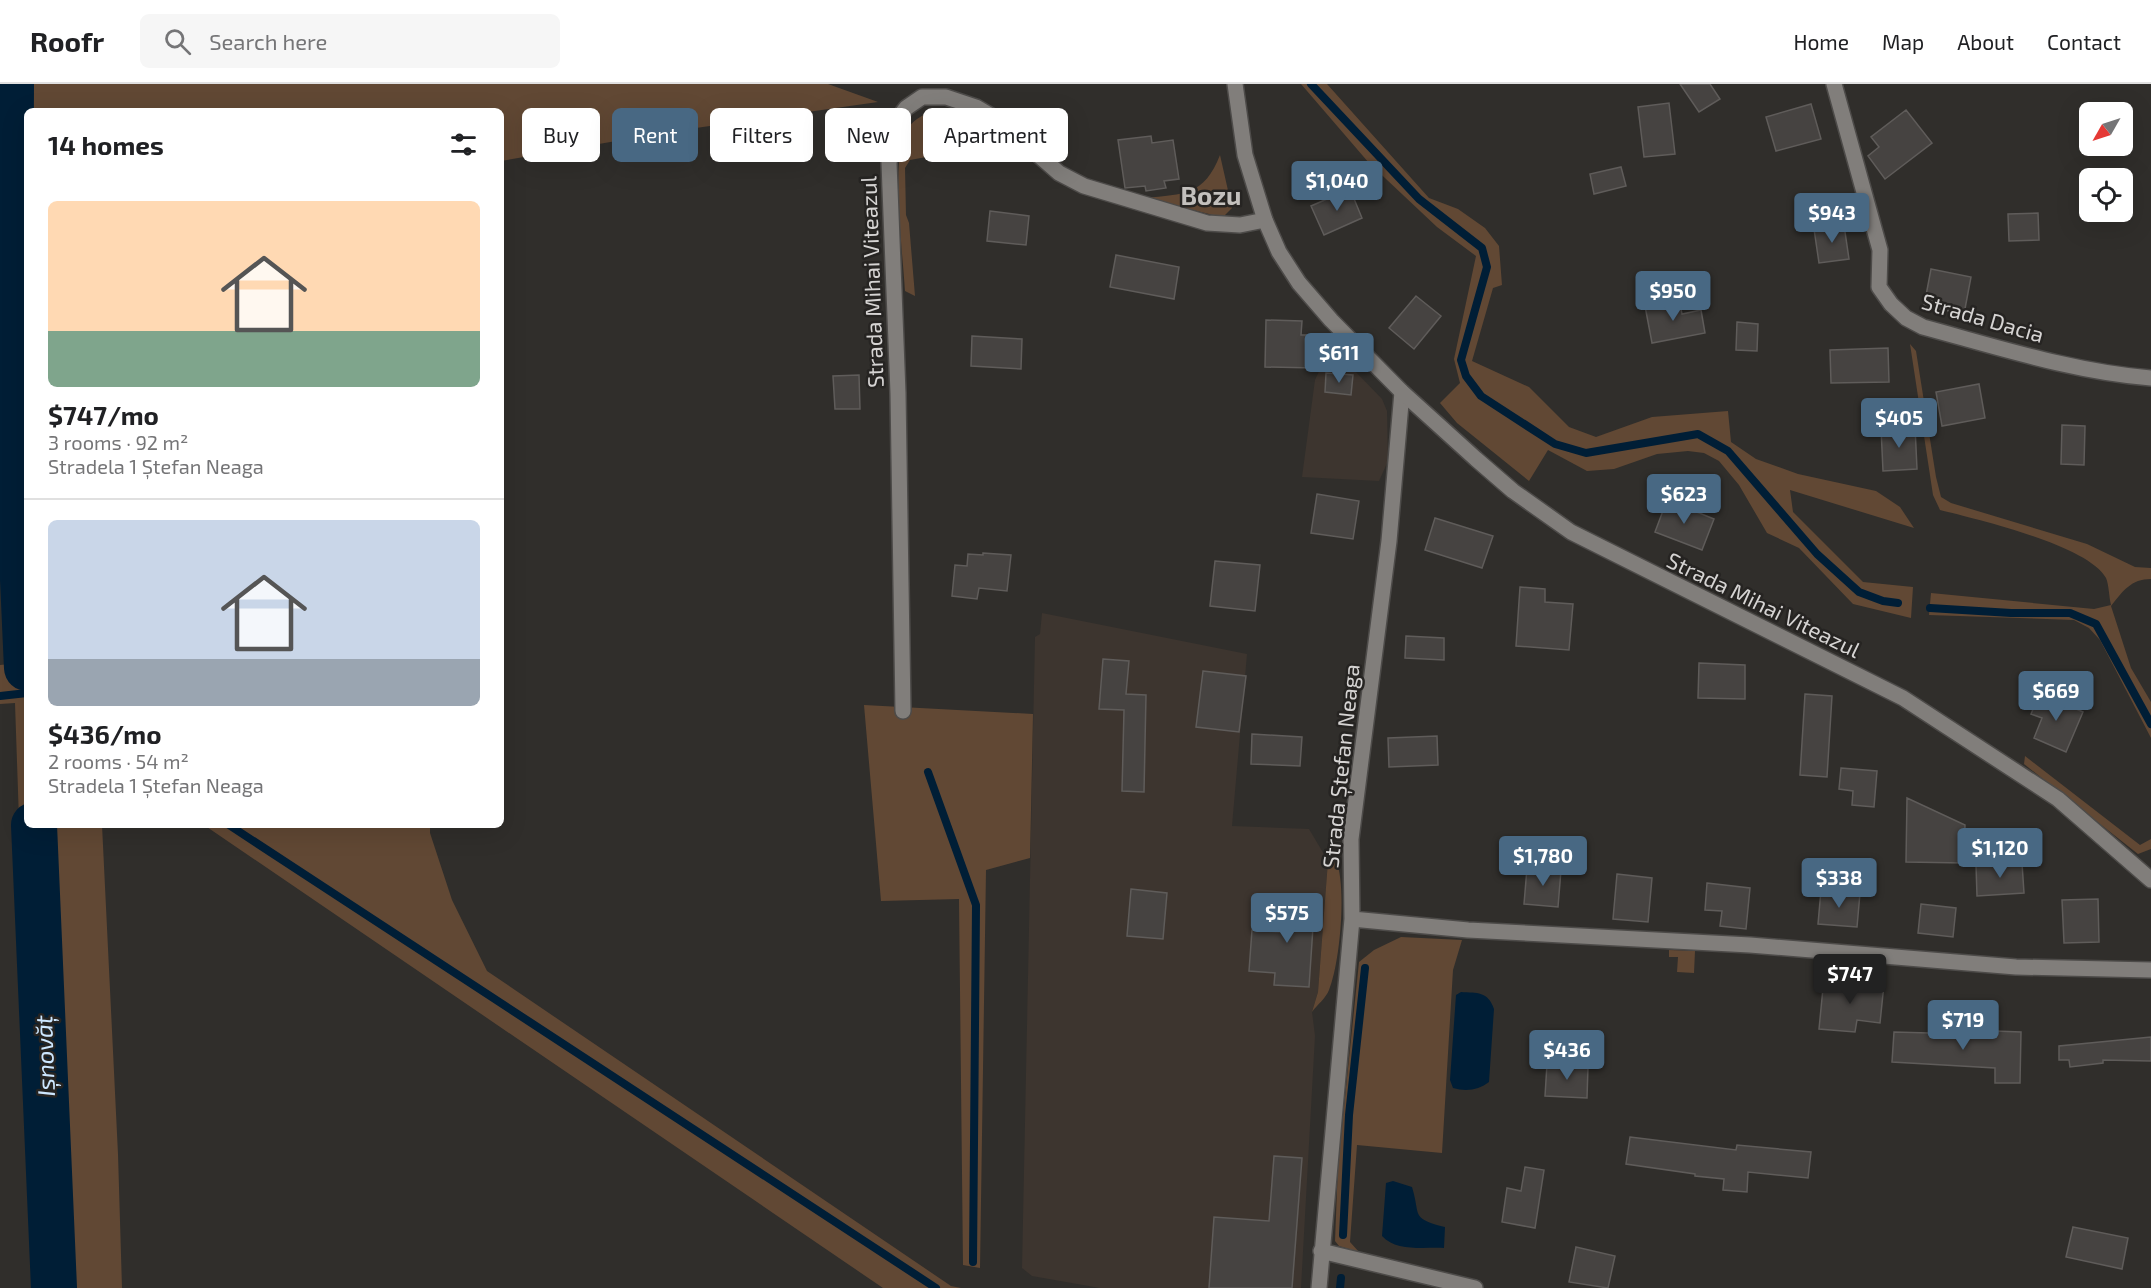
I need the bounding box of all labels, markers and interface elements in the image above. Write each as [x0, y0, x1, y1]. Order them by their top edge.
search box [140, 14, 560, 68]
text: Roofr [30, 24, 104, 58]
icon: search [161, 25, 194, 58]
text: Search here [209, 28, 327, 54]
text: Home [1793, 29, 1849, 54]
text: Map [1882, 29, 1924, 54]
text: About [1957, 29, 2014, 54]
text: Contact [2047, 29, 2121, 54]
north arrow [2079, 102, 2133, 156]
map controls [2079, 102, 2133, 222]
chip: Buy [522, 108, 600, 162]
chip: Rent [612, 108, 698, 162]
chip: Filters [710, 108, 813, 162]
chip: New [825, 108, 911, 162]
chip: Apartment [923, 108, 1068, 162]
icon: filters [447, 128, 480, 161]
text: 14 homes [48, 129, 164, 160]
pin: $1,040 [1288, 161, 1386, 212]
text: $1,040 [1305, 168, 1369, 192]
button: locate [2079, 168, 2133, 222]
street label: Strada Mihai Viteazul [854, 175, 888, 388]
district label: Bozu [1180, 179, 1242, 210]
pin: $943 [1796, 193, 1868, 244]
text: $943 [1808, 200, 1856, 224]
icon: home [210, 240, 318, 348]
pin: $950 [1637, 271, 1709, 322]
text: $950 [1649, 278, 1697, 302]
street label: Strada Dacia [1919, 287, 2047, 347]
pin: $611 [1303, 333, 1375, 384]
text: $611 [1319, 340, 1359, 364]
pin: $405 [1863, 398, 1935, 449]
text: $747/mo [48, 399, 159, 430]
text: $405 [1875, 405, 1923, 429]
text: 3 rooms · 92 m² [48, 430, 188, 454]
text: Stradela 1 Ștefan Neaga [48, 454, 264, 478]
pin: $623 [1648, 474, 1720, 525]
text: $623 [1661, 481, 1707, 505]
street label: Strada Mihai Viteazul [1663, 546, 1865, 662]
icon: home [210, 559, 318, 667]
street label: Strada Ștefan Neaga [1316, 663, 1366, 870]
pin: $669 [2020, 671, 2092, 722]
text: $669 [2033, 678, 2080, 702]
text: $436/mo [48, 718, 162, 749]
text: 2 rooms · 54 m² [48, 749, 189, 773]
text: Stradela 1 Ștefan Neaga [48, 773, 264, 797]
pin: $1,120 [1951, 828, 2049, 879]
text: $1,120 [1971, 835, 2029, 859]
pin: $1,780 [1494, 836, 1592, 887]
text: $1,780 [1513, 843, 1573, 867]
pin: $338 [1803, 858, 1875, 909]
text: $338 [1816, 865, 1862, 889]
pin: $575 [1251, 893, 1323, 944]
text: $575 [1265, 900, 1309, 924]
pin: $747 [1814, 954, 1886, 1005]
text: $747 [1827, 961, 1873, 985]
pin: $719 [1927, 1000, 1999, 1051]
text: $719 [1942, 1007, 1984, 1031]
water label: Ișnovăț [28, 1014, 62, 1097]
pin: $436 [1531, 1030, 1603, 1081]
text: $436 [1543, 1037, 1591, 1061]

